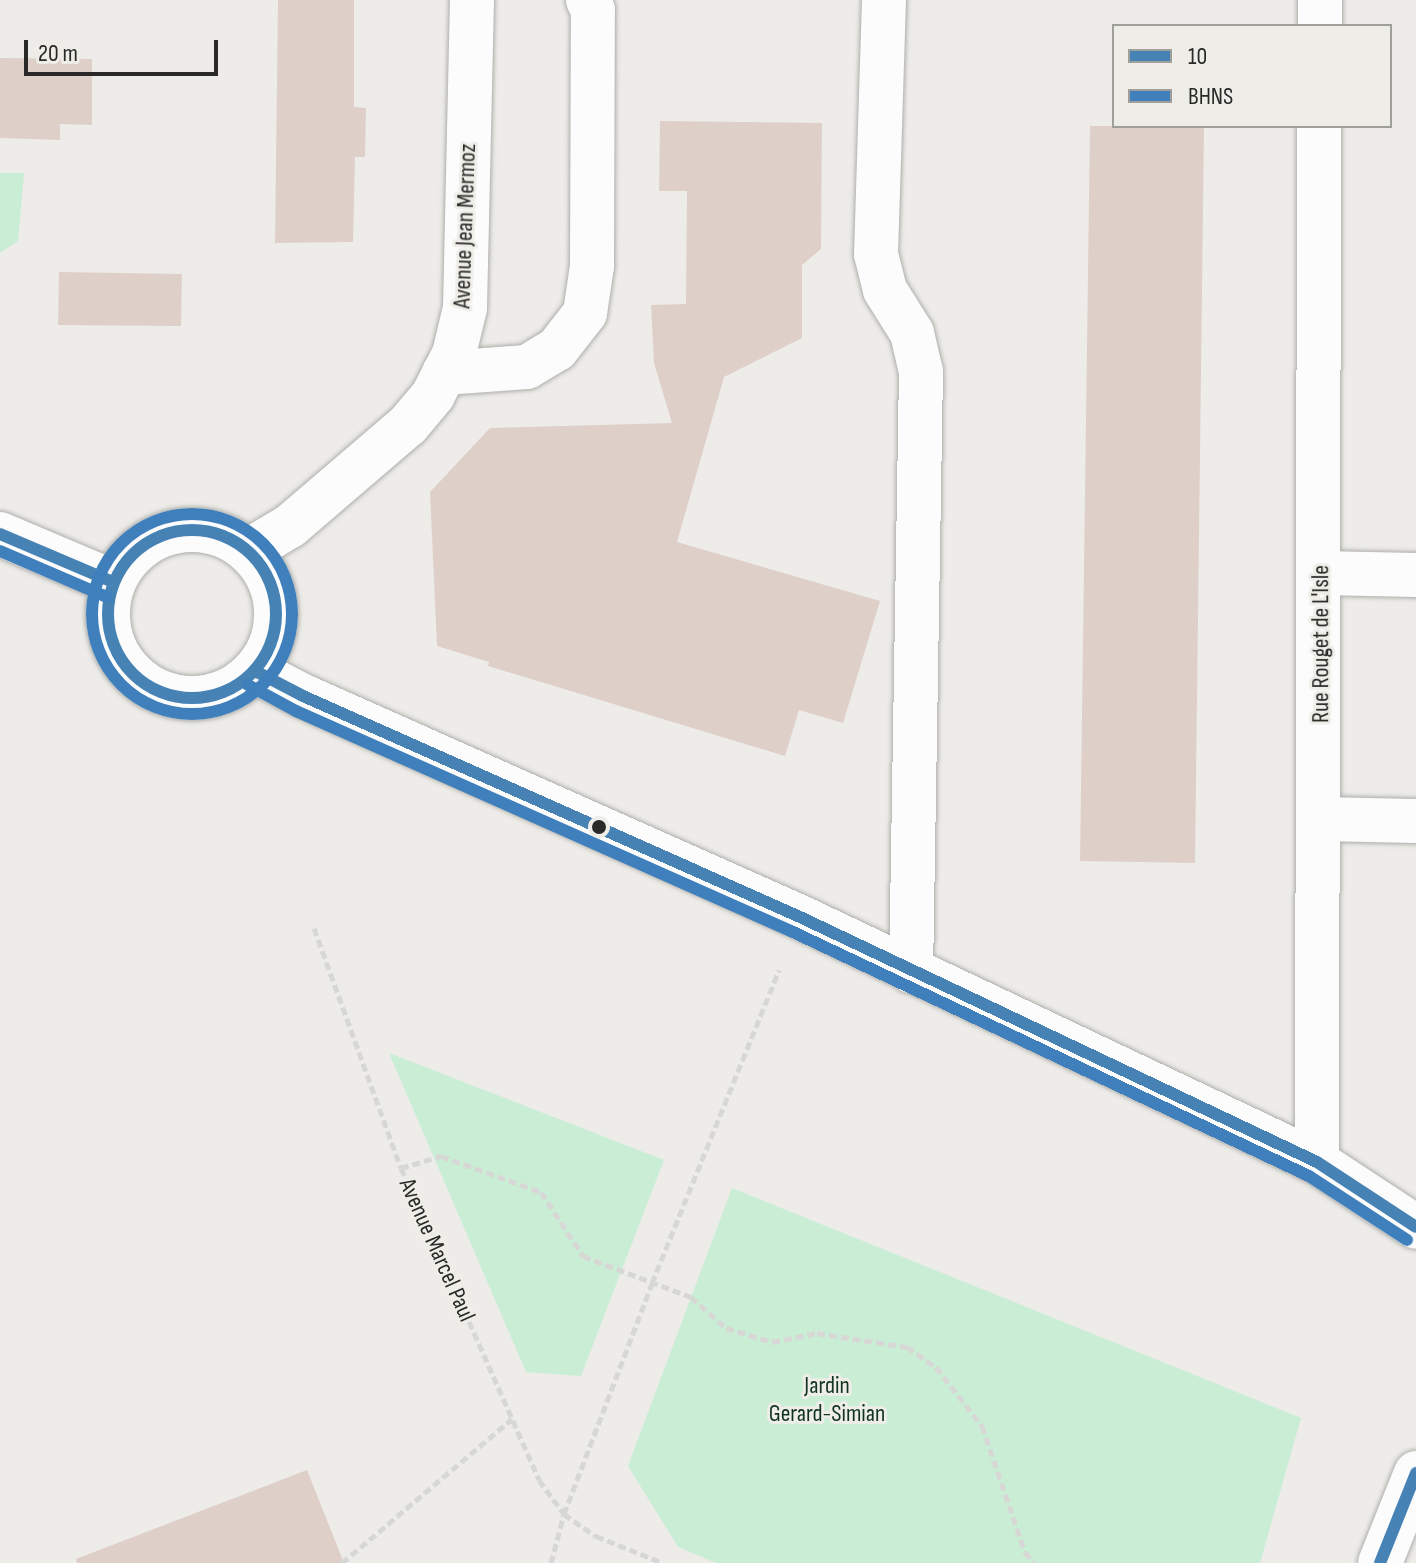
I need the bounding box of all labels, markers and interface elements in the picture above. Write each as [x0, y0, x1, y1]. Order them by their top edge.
scale bar [28, 24, 222, 74]
legend [1112, 24, 1392, 128]
text: 20 m [38, 39, 78, 68]
text: 10 [1188, 42, 1207, 71]
text: BHNS [1188, 82, 1233, 111]
street label: Avenue Jean Mermoz [448, 143, 482, 309]
street label: Rue Rouget de L'Isle [1307, 565, 1335, 723]
unlabelled marker [591, 819, 607, 835]
street label: Avenue Marcel Paul [393, 1174, 481, 1326]
park label: Jardin Gerard-Simian [769, 1372, 885, 1428]

